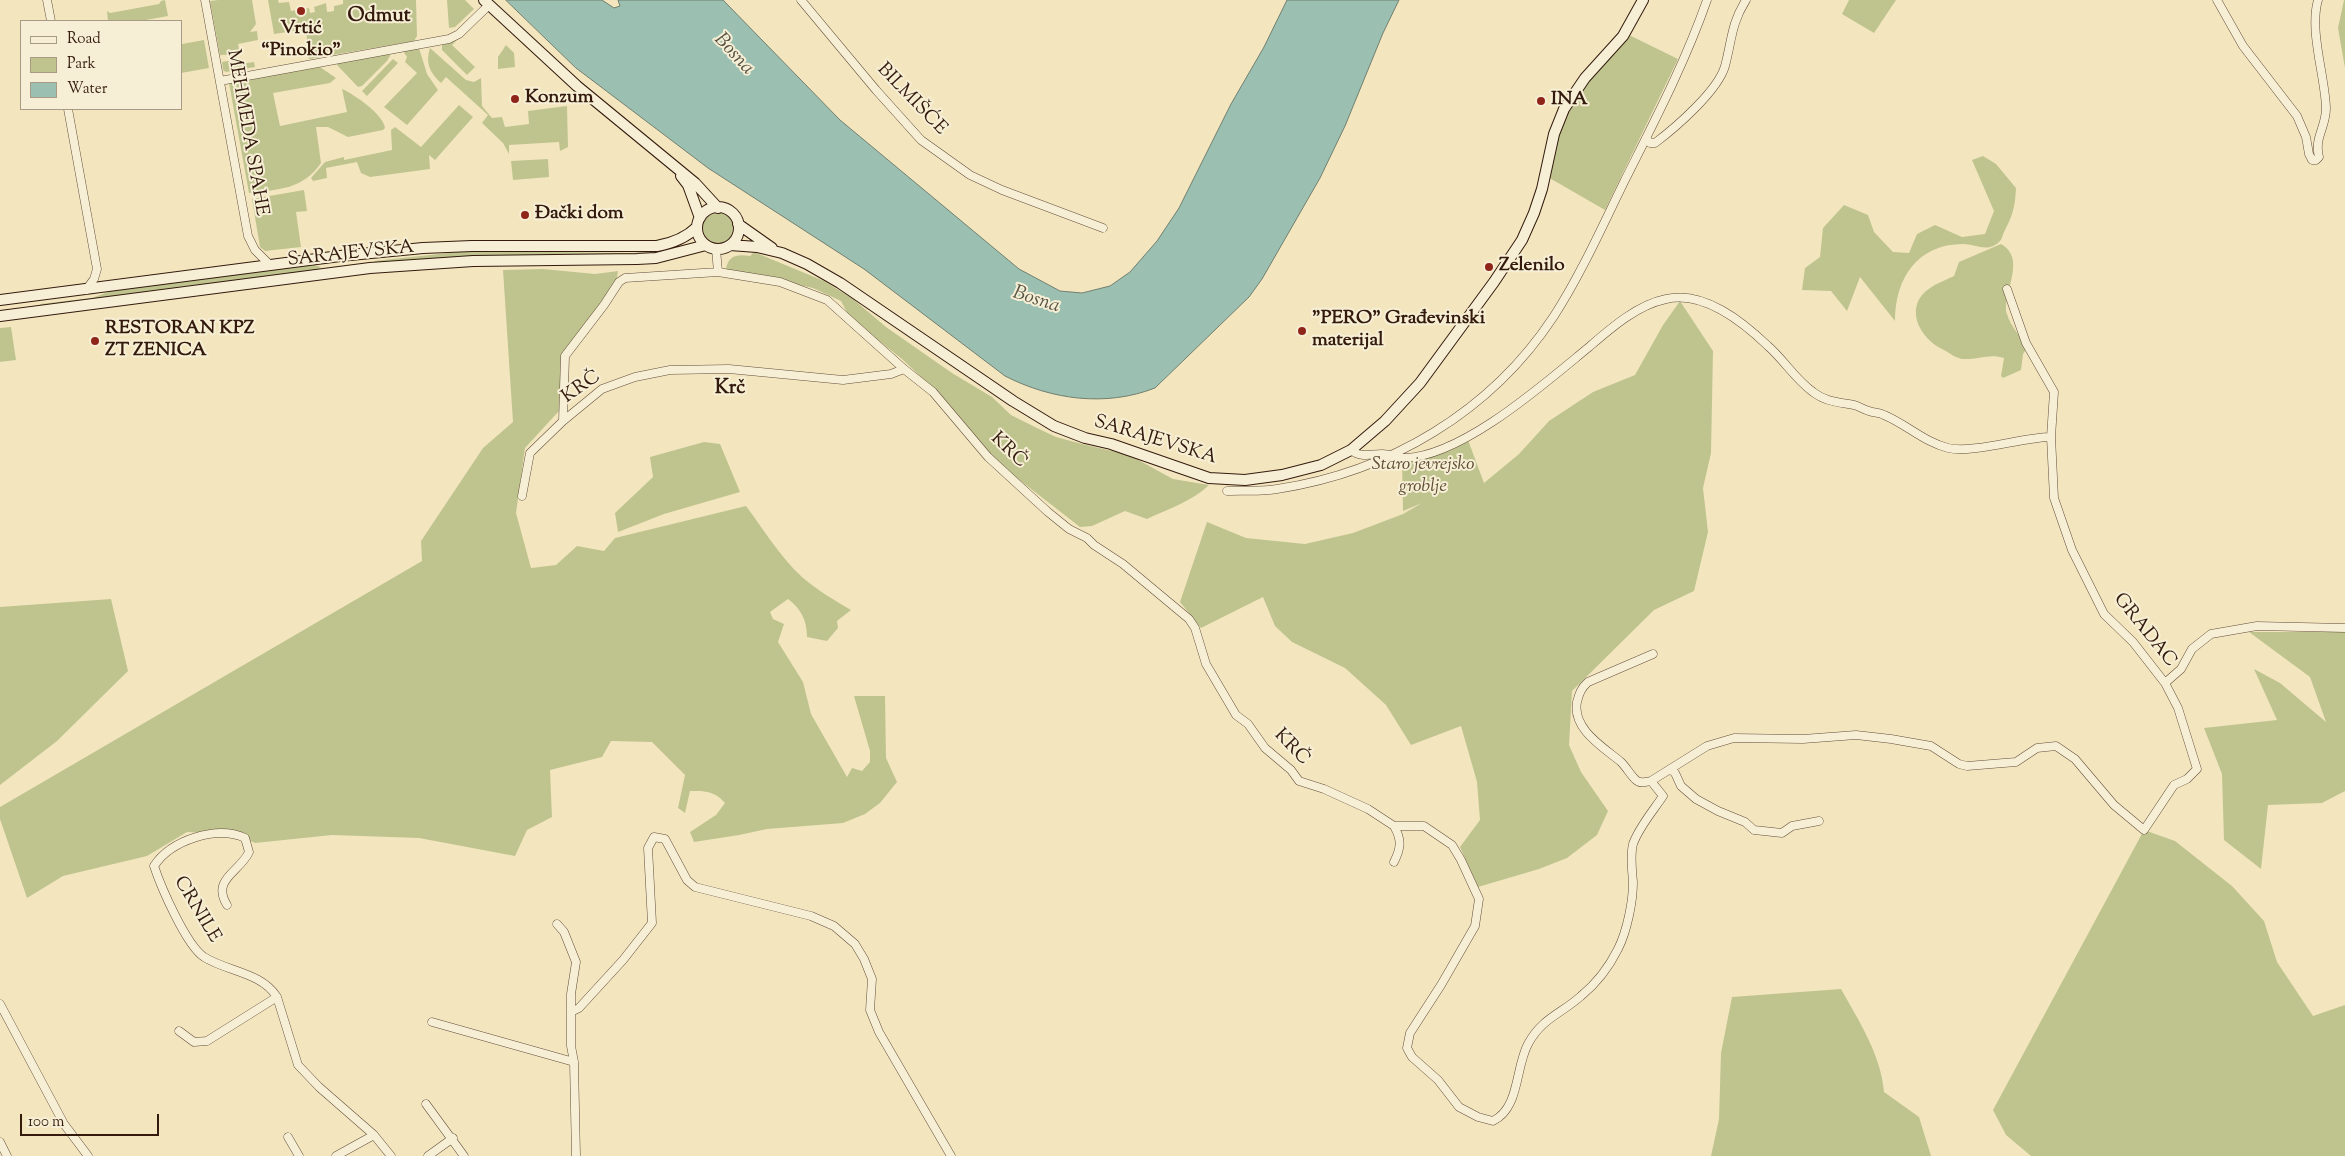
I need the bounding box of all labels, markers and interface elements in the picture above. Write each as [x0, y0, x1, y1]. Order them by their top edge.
marker: Vrtić “Pinokio” [295, 5, 307, 17]
district label: Odmut [347, 6, 411, 30]
place label: Vrtić “Pinokio” [261, 19, 341, 63]
legend [20, 20, 182, 110]
text: Road [67, 29, 101, 50]
water label: Bosna [708, 29, 758, 81]
street label: MEHMEDA SPAHE [220, 48, 272, 218]
text: Park [67, 54, 96, 75]
street label: BILMIŠĆE [871, 59, 951, 141]
text: Water [67, 79, 107, 100]
place label: Konzum [525, 88, 593, 110]
place label: INA [1551, 90, 1588, 112]
marker: Konzum [509, 93, 521, 105]
marker: INA [1535, 95, 1547, 107]
place label: Đački dom [535, 204, 623, 226]
marker: Đački dom [519, 209, 531, 221]
street label: SARAJEVSKA [286, 237, 416, 273]
place label: Zelenilo [1499, 256, 1565, 278]
marker: Zelenilo [1483, 261, 1495, 273]
water label: Bosna [1009, 282, 1063, 320]
place label: "PERO" Građevinski materijal [1312, 309, 1485, 353]
place label: RESTORAN KPZ ZT ZENICA [105, 319, 254, 363]
marker: "PERO" Građevinski materijal [1296, 325, 1308, 337]
marker: RESTORAN KPZ ZT ZENICA [89, 335, 101, 347]
street label: KRČ [558, 367, 606, 409]
district label: Krč [715, 378, 745, 402]
street label: SARAJEVSKA [1091, 411, 1219, 471]
street label: KRČ [985, 428, 1031, 474]
park label: Staro jevrejsko groblje [1372, 455, 1474, 499]
street label: GRADAC [2107, 589, 2181, 673]
street label: KRČ [1268, 725, 1314, 771]
street label: CRNILE [167, 873, 225, 947]
scale bar [22, 1104, 161, 1136]
text: 100 m [28, 1112, 64, 1133]

